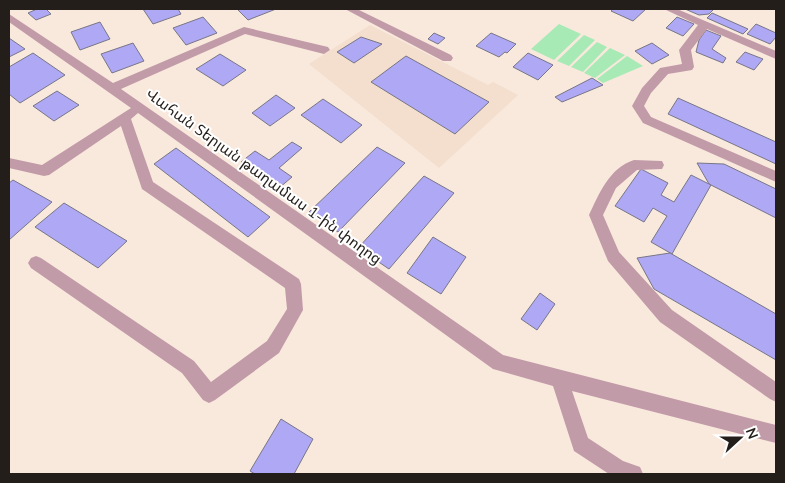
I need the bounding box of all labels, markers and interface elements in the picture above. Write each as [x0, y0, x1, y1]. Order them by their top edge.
street label: Վահան Տերյան թաղամաս 1-ին փողոց [142, 84, 386, 268]
north arrow [715, 413, 765, 463]
text: N [742, 425, 762, 442]

